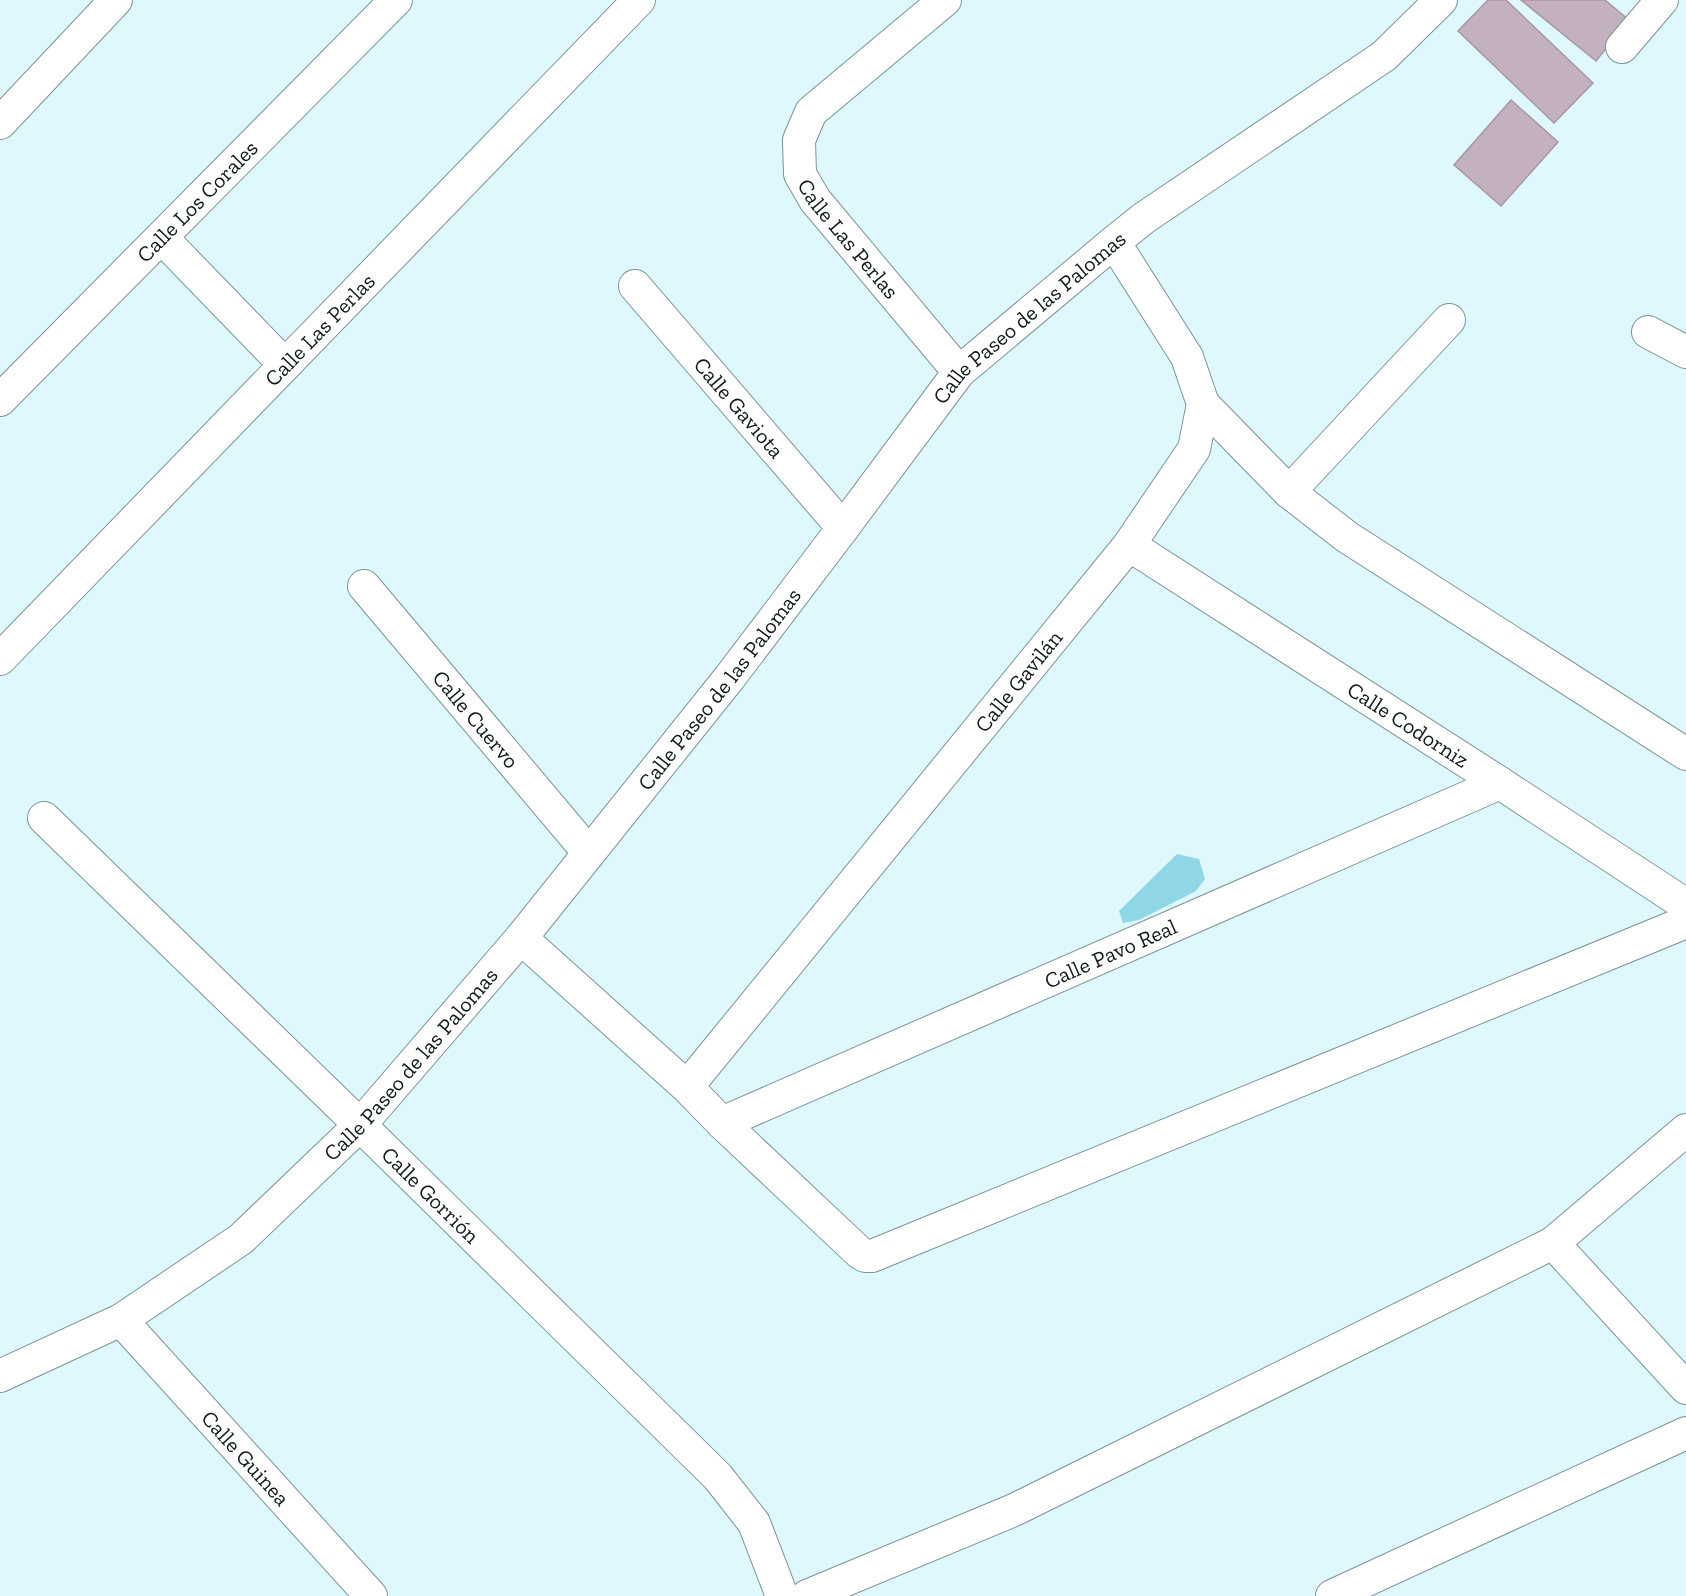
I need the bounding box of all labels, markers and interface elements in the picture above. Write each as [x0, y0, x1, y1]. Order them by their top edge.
street label: Calle Los Corales [131, 134, 263, 268]
street label: Calle Las Perlas [792, 174, 905, 304]
street label: Calle Paseo de las Palomas [927, 225, 1131, 409]
street label: Calle Las Perlas [259, 267, 380, 392]
street label: Calle Gaviota [688, 351, 790, 464]
street label: Calle Paseo de las Palomas [631, 582, 806, 795]
street label: Calle Gavilán [969, 624, 1068, 737]
street label: Calle Cuervo [427, 664, 525, 774]
street label: Calle Codorniz [1343, 675, 1474, 773]
street label: Calle Pavo Real [1040, 912, 1181, 994]
street label: Calle Paseo de las Palomas [318, 962, 503, 1166]
street label: Calle Gorrión [376, 1141, 486, 1249]
street label: Calle Guinea [196, 1405, 296, 1511]

